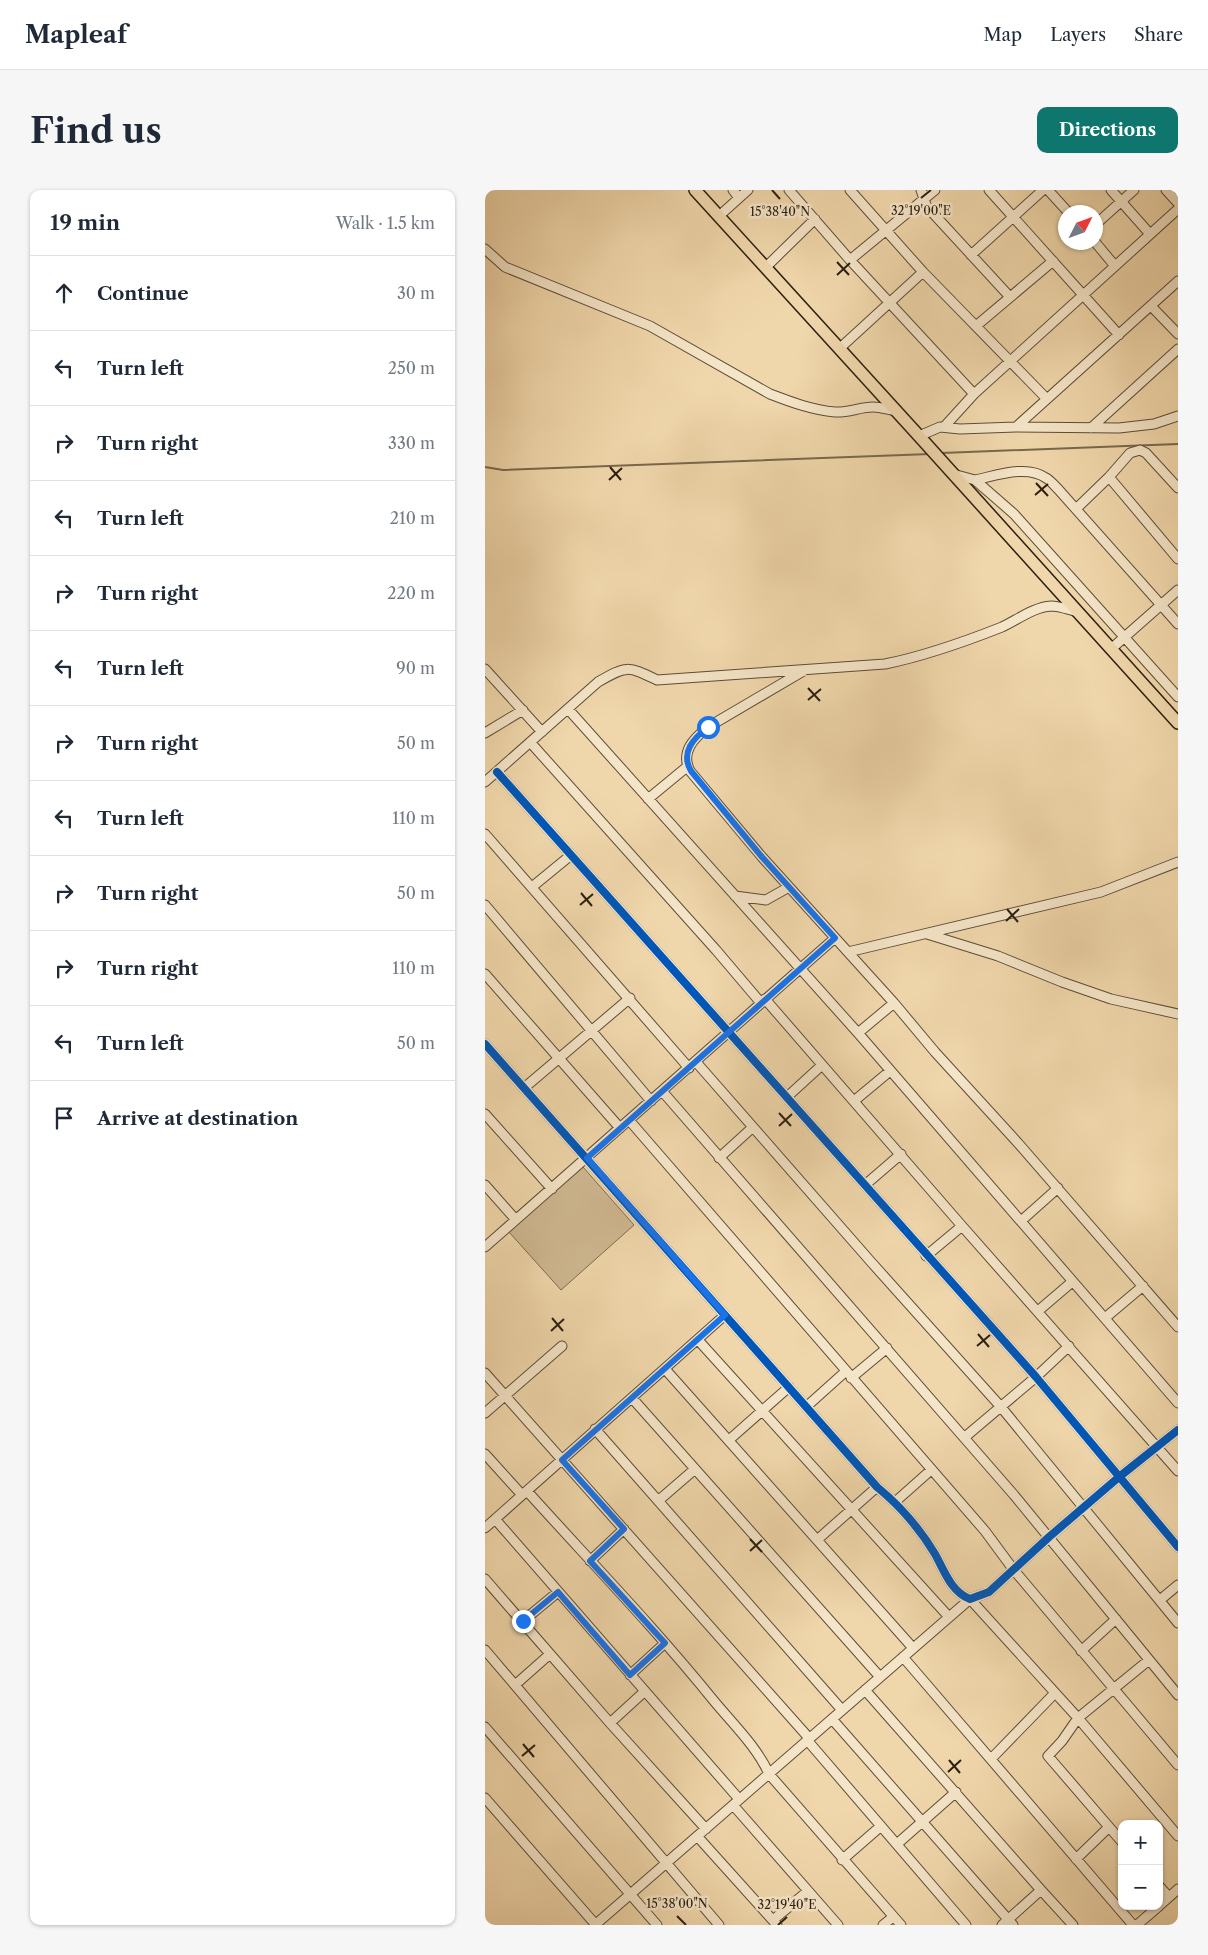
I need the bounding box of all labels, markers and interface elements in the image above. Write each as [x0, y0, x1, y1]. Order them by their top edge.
text: Mapleaf [25, 20, 127, 49]
text: Map [984, 24, 1022, 46]
text: Layers [1050, 24, 1106, 46]
text: Share [1134, 24, 1183, 46]
button: Directions [1037, 107, 1178, 153]
text: Find us [30, 109, 162, 152]
text: 32°19'00"E [891, 203, 951, 218]
text: 15°38'40"N [750, 204, 810, 219]
north arrow [1058, 205, 1103, 250]
text: 19 min [50, 210, 120, 235]
text: Walk · 1.5 km [336, 213, 435, 233]
icon: ahead [50, 279, 78, 307]
text: Continue [97, 282, 189, 305]
text: 30 m [397, 283, 435, 303]
icon: left [50, 354, 78, 382]
text: Turn left [97, 357, 184, 380]
text: 250 m [388, 358, 435, 378]
icon: right [50, 429, 78, 457]
text: Turn right [97, 432, 198, 455]
text: 330 m [388, 433, 435, 453]
icon: left [50, 504, 78, 532]
text: Turn left [97, 507, 184, 530]
text: 210 m [390, 508, 435, 528]
icon: right [50, 579, 78, 607]
text: Turn right [97, 582, 198, 605]
text: 220 m [387, 583, 435, 603]
icon: left [50, 654, 78, 682]
text: Turn left [97, 657, 184, 680]
text: 90 m [396, 658, 435, 678]
route start [697, 716, 720, 739]
icon: right [50, 729, 78, 757]
text: Turn right [97, 732, 198, 755]
text: 50 m [397, 733, 435, 753]
icon: left [50, 804, 78, 832]
text: Turn left [97, 807, 184, 830]
text: 110 m [392, 808, 435, 828]
icon: right [50, 879, 78, 907]
text: Turn right [97, 882, 198, 905]
text: 50 m [397, 883, 435, 903]
icon: right [50, 954, 78, 982]
text: Turn right [97, 957, 198, 980]
text: 110 m [392, 958, 435, 978]
icon: left [50, 1029, 78, 1057]
text: Turn left [97, 1032, 184, 1055]
text: 50 m [397, 1033, 435, 1053]
icon: arrive [50, 1104, 78, 1132]
text: Arrive at destination [97, 1107, 298, 1130]
route end [512, 1610, 535, 1633]
map controls [1118, 1820, 1163, 1910]
button: + [1118, 1820, 1163, 1865]
button: − [1118, 1865, 1163, 1910]
text: 15°38'00"N [646, 1896, 708, 1911]
text: 32°19'40"E [758, 1897, 816, 1912]

